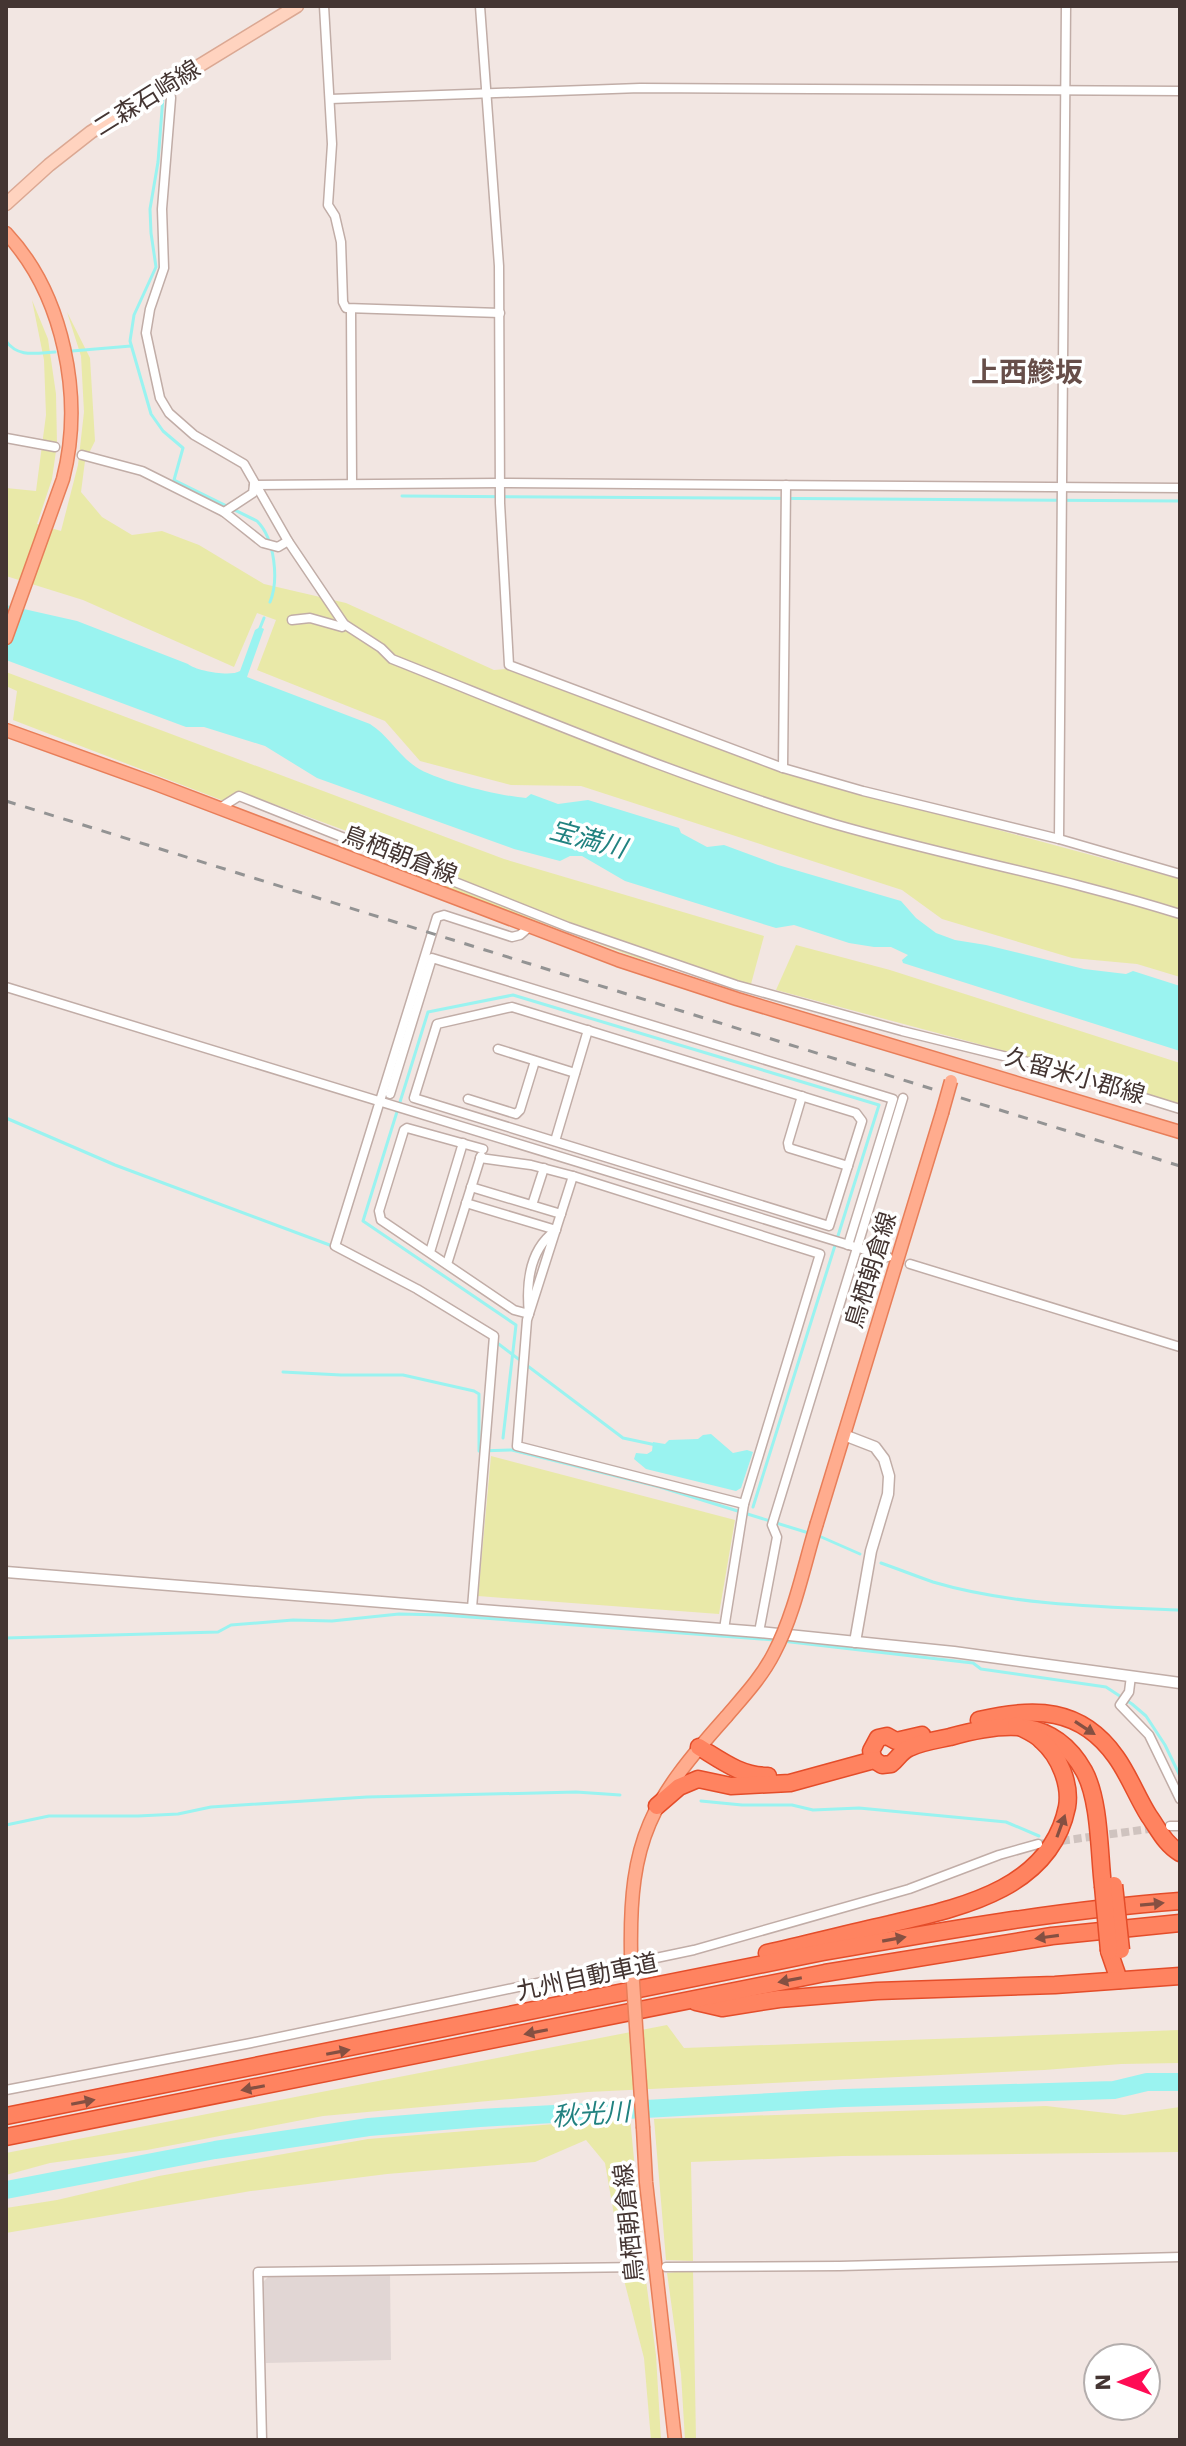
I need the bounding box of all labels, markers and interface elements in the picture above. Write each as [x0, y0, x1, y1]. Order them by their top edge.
street label: 二森石崎線 [89, 54, 205, 142]
district label: 上西鰺坂 [971, 356, 1083, 389]
water label: 宝満川 [546, 814, 632, 864]
street label: 鳥栖朝倉線 [339, 820, 461, 890]
street label: 久留米小郡線 [1002, 1043, 1148, 1109]
street label: 鳥栖朝倉線 [840, 1209, 902, 1331]
one-way arrow [1075, 1721, 1096, 1736]
one-way arrow [1055, 1814, 1068, 1838]
one-way arrow [1140, 1897, 1165, 1910]
one-way arrow [1034, 1931, 1059, 1944]
one-way arrow [882, 1933, 907, 1945]
street label: 九州自動車道 [514, 1948, 660, 2006]
one-way arrow [778, 1975, 803, 1987]
one-way arrow [523, 2026, 548, 2039]
one-way arrow [325, 2045, 350, 2057]
one-way arrow [240, 2083, 265, 2095]
one-way arrow [70, 2095, 95, 2107]
water label: 秋光川 [551, 2096, 634, 2132]
street label: 鳥栖朝倉線 [609, 2162, 649, 2284]
north arrow [1082, 2342, 1162, 2422]
text: N [1090, 2374, 1115, 2391]

